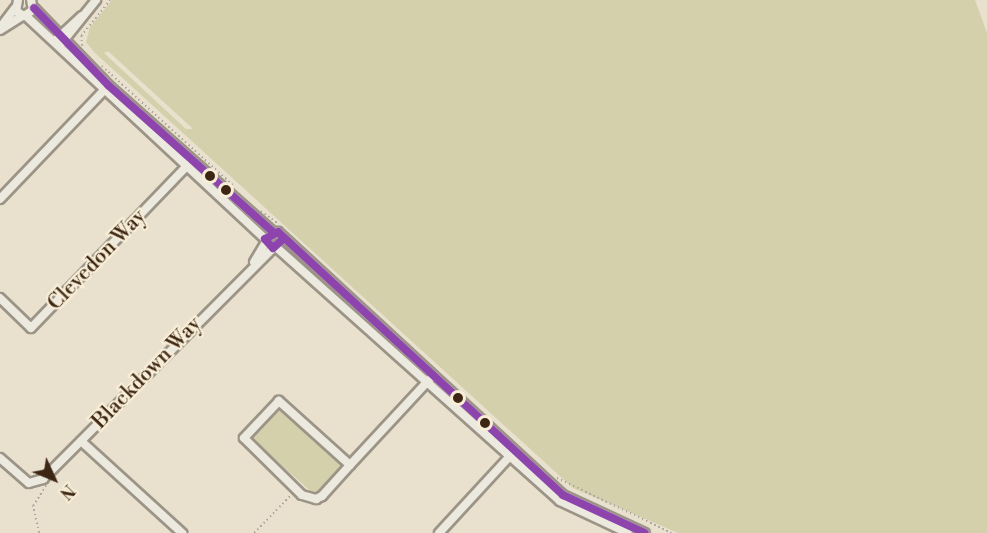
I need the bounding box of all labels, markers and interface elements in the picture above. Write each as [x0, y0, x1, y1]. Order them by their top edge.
unlabelled marker [204, 170, 216, 182]
unlabelled marker [220, 184, 232, 196]
street label: Clevedon Way [42, 204, 152, 316]
street label: Blackdown Way [87, 312, 207, 434]
unlabelled marker [452, 392, 464, 404]
unlabelled marker [479, 417, 491, 429]
north arrow [24, 449, 84, 509]
text: N [55, 480, 79, 503]

